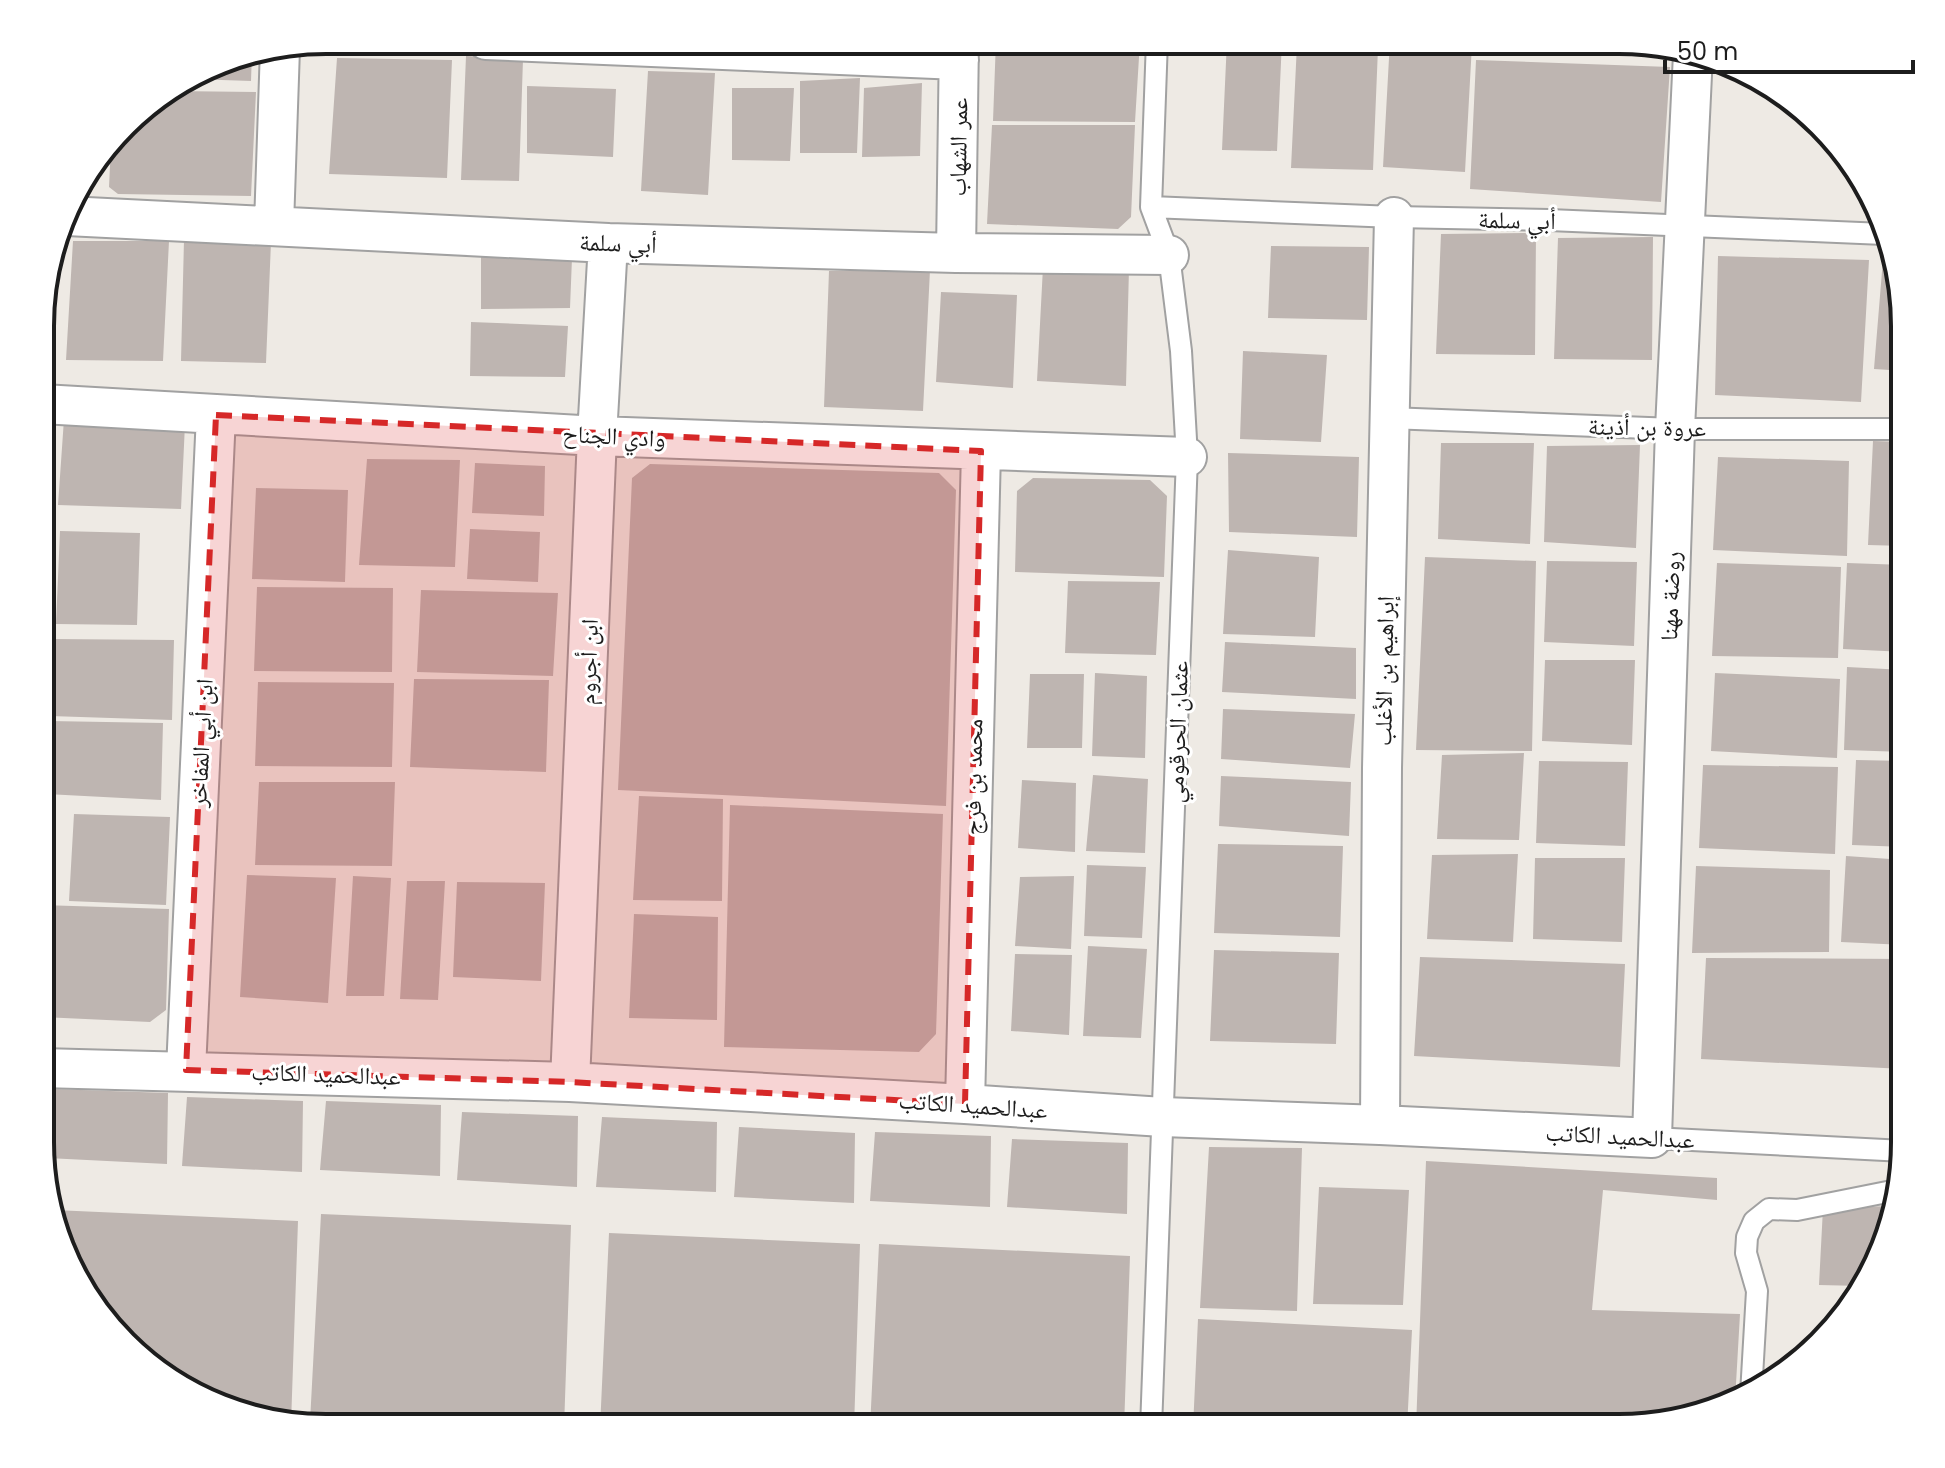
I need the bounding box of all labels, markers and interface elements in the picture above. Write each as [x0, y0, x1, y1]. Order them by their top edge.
scale bar [1665, 24, 1913, 74]
text: 50 m [1677, 35, 1738, 68]
street label: عمر الشهاب [941, 97, 975, 197]
street label: أبي سلمة [1478, 203, 1556, 240]
street label: أبي سلمة [579, 225, 657, 264]
street label: عروة بن أذينة [1588, 409, 1706, 445]
street label: وادي الجناح [561, 417, 666, 458]
street label: روضة مهنا [1652, 551, 1688, 641]
street label: إبراهيم بن الأغلب [1366, 596, 1402, 746]
street label: ابن أجروم [570, 618, 606, 706]
street label: عثمان الحرقومي [1158, 660, 1199, 804]
street label: ابن أبي المفاخر [181, 678, 224, 809]
street label: محمد بن فرج [955, 718, 991, 836]
street label: عبدالحميد الكاتب [251, 1055, 401, 1093]
street label: عبدالحميد الكاتب [897, 1083, 1049, 1127]
street label: عبدالحميد الكاتب [1545, 1116, 1695, 1156]

